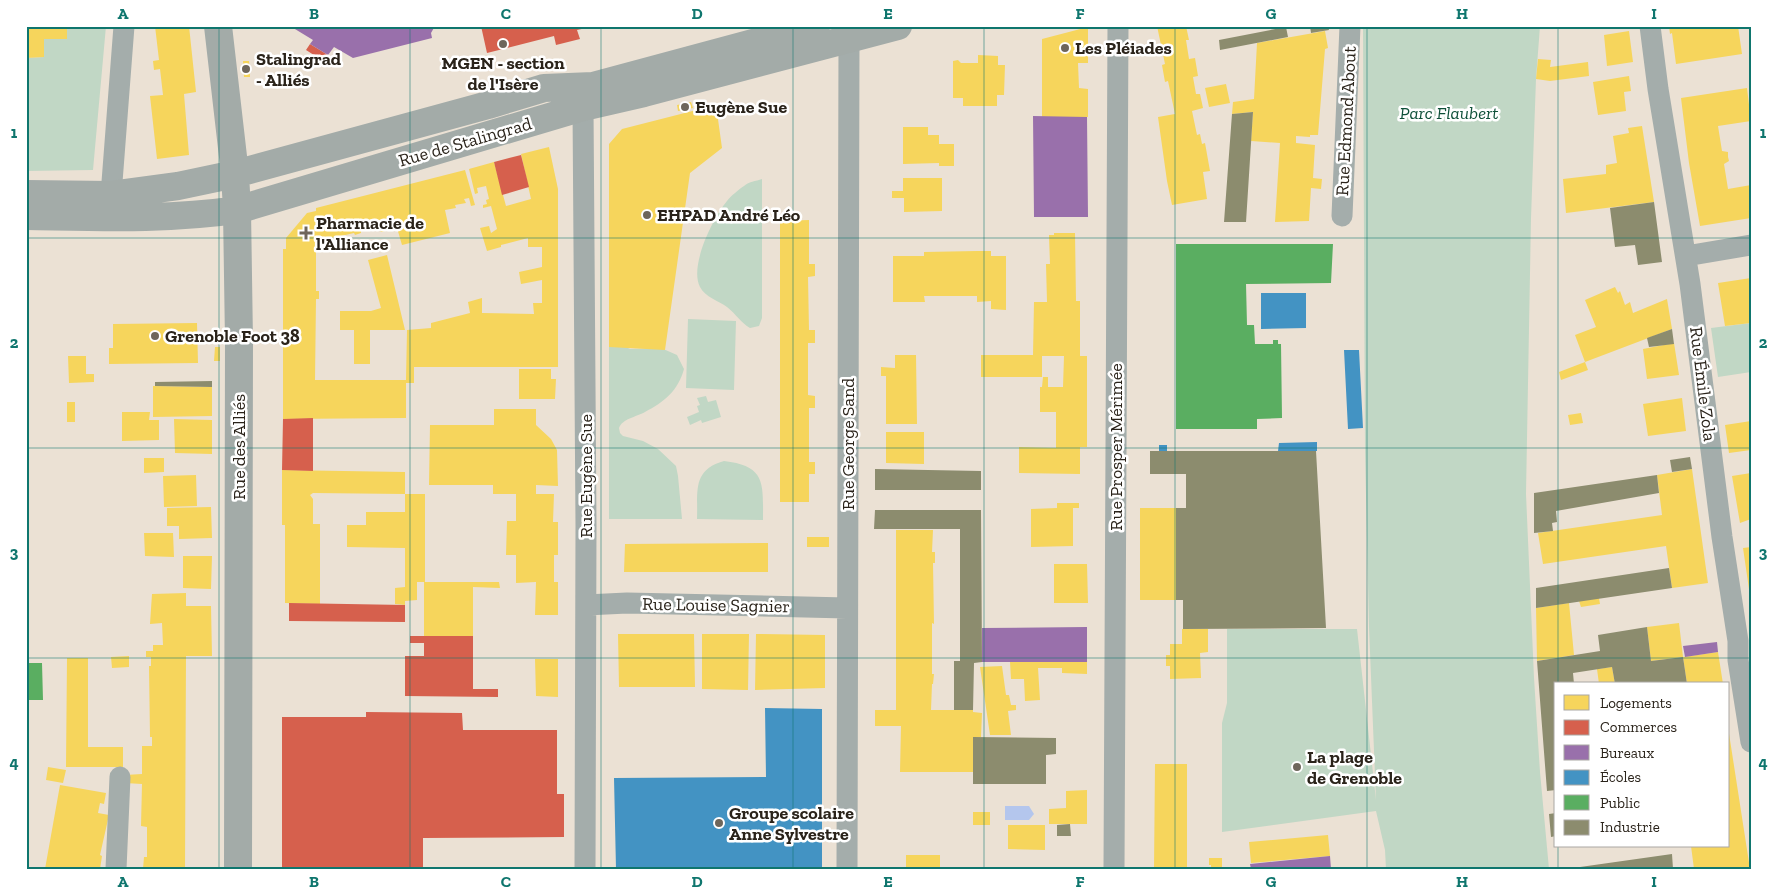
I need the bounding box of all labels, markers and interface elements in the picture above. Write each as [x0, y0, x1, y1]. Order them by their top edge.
text: A [118, 4, 129, 23]
text: B [309, 4, 319, 23]
text: C [501, 4, 511, 23]
text: D [691, 4, 703, 23]
text: E [883, 4, 893, 23]
text: F [1075, 4, 1085, 23]
text: G [1266, 4, 1277, 23]
text: H [1456, 4, 1468, 23]
text: I [1651, 4, 1657, 23]
place label: Les Pléiades [1075, 37, 1172, 59]
marker: MGEN - section de l'Isère [497, 38, 509, 50]
marker: Les Pléiades [1059, 42, 1071, 54]
street label: Rue Edmond About [1331, 45, 1361, 196]
place label: Stalingrad - Alliés [256, 48, 342, 91]
place label: MGEN - section de l'Isère [441, 52, 565, 95]
marker: Stalingrad - Alliés [240, 63, 252, 75]
place label: Eugène Sue [695, 96, 787, 118]
marker: Eugène Sue [679, 101, 691, 113]
park label: Parc Flaubert [1400, 102, 1498, 124]
street label: Rue de Stalingrad [396, 112, 534, 171]
text: 1 [11, 123, 18, 142]
text: 1 [1760, 123, 1767, 142]
place label: EHPAD André Léo [657, 204, 801, 226]
marker: EHPAD André Léo [641, 209, 653, 221]
place label: Pharmacie de l'Alliance [316, 212, 424, 255]
marker: Pharmacie de l'Alliance [300, 227, 312, 239]
place label: Grenoble Foot 38 [165, 325, 300, 347]
street label: Rue Émile Zola [1685, 325, 1721, 443]
marker: Grenoble Foot 38 [149, 330, 161, 342]
text: 2 [10, 333, 19, 352]
text: 2 [1759, 333, 1768, 352]
street label: Rue Prosper Mérimée [1105, 363, 1127, 531]
street label: Rue George Sand [837, 378, 859, 510]
street label: Rue des Alliés [228, 394, 250, 500]
street label: Rue Eugène Sue [575, 414, 597, 538]
text: 3 [10, 543, 19, 562]
text: 3 [1759, 543, 1768, 562]
street label: Rue Louise Sagnier [642, 593, 790, 617]
legend [1554, 682, 1730, 848]
text: Logements [1600, 694, 1672, 712]
text: Commerces [1600, 718, 1677, 736]
text: Bureaux [1600, 744, 1654, 762]
place label: La plage de Grenoble [1307, 746, 1402, 789]
text: 4 [9, 753, 19, 772]
text: 4 [1758, 753, 1768, 772]
marker: La plage de Grenoble [1291, 761, 1303, 773]
text: Écoles [1600, 768, 1641, 786]
text: Public [1600, 794, 1640, 812]
place label: Groupe scolaire Anne Sylvestre [729, 802, 854, 845]
marker: Groupe scolaire Anne Sylvestre [713, 817, 725, 829]
text: Industrie [1600, 818, 1660, 836]
text: A [118, 872, 129, 891]
text: B [309, 872, 319, 891]
text: C [501, 872, 511, 891]
text: D [691, 872, 703, 891]
text: E [883, 872, 893, 891]
text: F [1075, 872, 1085, 891]
text: G [1266, 872, 1277, 891]
text: H [1456, 872, 1468, 891]
text: I [1651, 872, 1657, 891]

